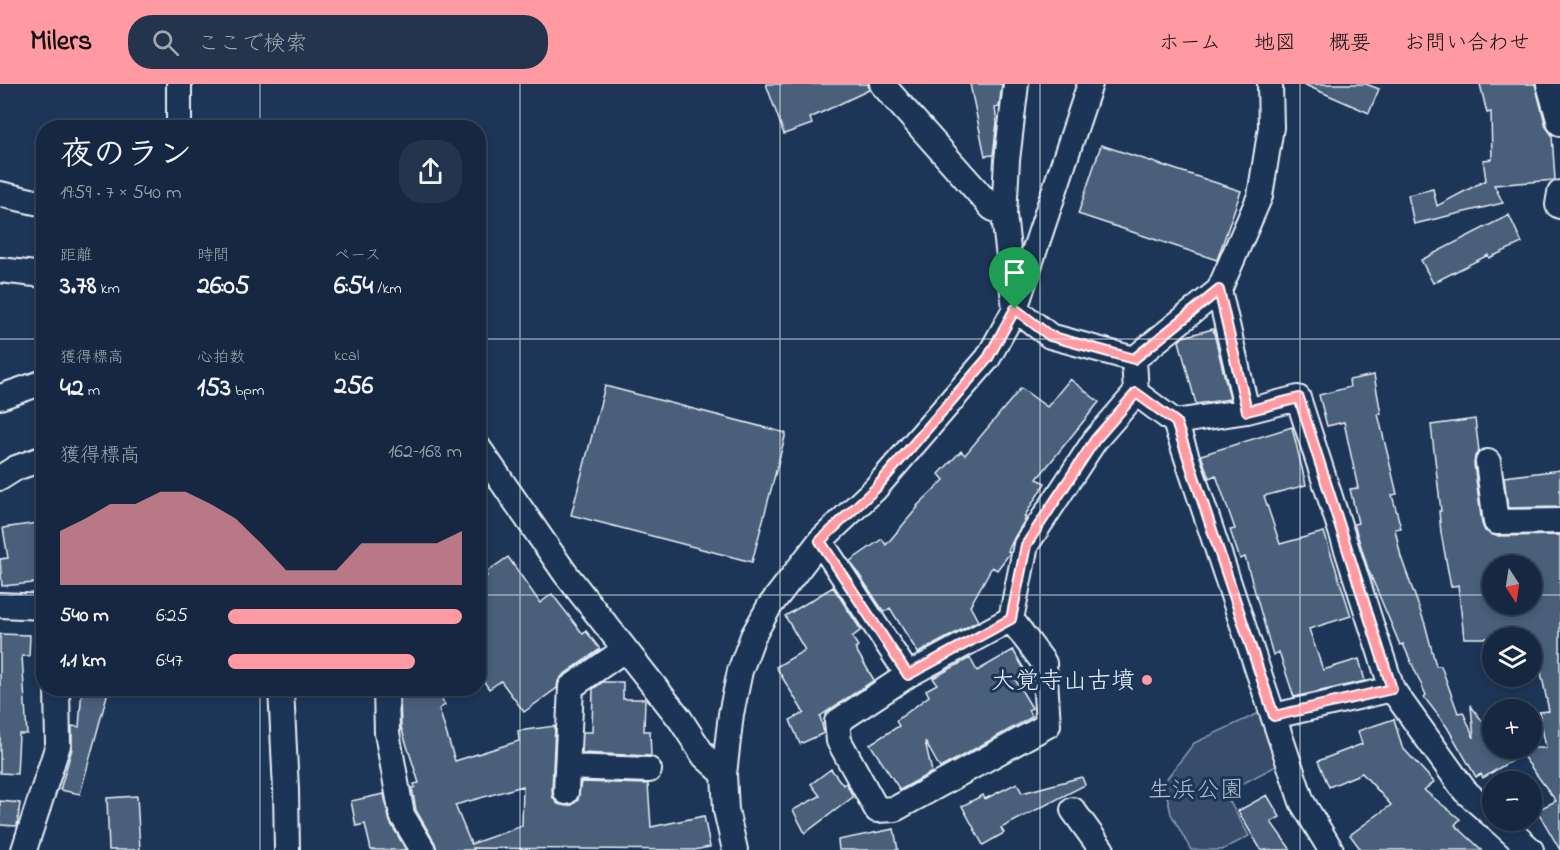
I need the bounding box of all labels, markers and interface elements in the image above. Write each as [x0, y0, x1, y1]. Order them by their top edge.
search box [128, 15, 548, 69]
text: Milers [30, 22, 92, 63]
icon: search [149, 26, 182, 59]
text: ここで検索 [197, 29, 307, 61]
text: ホーム [1159, 29, 1221, 59]
text: 地図 [1254, 29, 1296, 59]
text: 概要 [1329, 29, 1371, 59]
text: お問い合わせ [1404, 29, 1530, 59]
text: 夜のラン [60, 132, 192, 180]
button: share [399, 140, 462, 203]
text: 19:59 · 7 × 540 m [60, 179, 181, 208]
text: 距離 [60, 244, 92, 268]
text: 時間 [197, 244, 229, 268]
text: ペース [334, 244, 381, 268]
pin [989, 247, 1040, 309]
icon: arrive [998, 256, 1031, 289]
text: 3.78 [60, 268, 97, 306]
text: 26:05 [197, 268, 250, 306]
text: 6:54 [334, 268, 373, 306]
text: km [97, 277, 120, 301]
text: /km [373, 277, 402, 301]
text: kcal [334, 344, 359, 368]
text: 獲得標高 [60, 346, 124, 370]
text: 心拍数 [197, 346, 245, 370]
text: 256 [334, 368, 373, 406]
text: 42 [60, 370, 84, 408]
text: 153 [197, 370, 231, 408]
text: m [84, 379, 100, 403]
text: bpm [231, 379, 264, 403]
text: 162–168 m [388, 438, 462, 467]
text: 獲得標高 [60, 442, 140, 471]
north arrow [1482, 555, 1542, 615]
map controls [1482, 555, 1542, 831]
text: 540 m [60, 602, 109, 631]
text: 6:25 [156, 602, 188, 631]
button: layers [1482, 627, 1542, 687]
text: 1.1 km [60, 647, 106, 676]
text: 6:47 [156, 647, 183, 676]
place label: 大覚寺山古墳 [991, 665, 1135, 700]
marker: 大覚寺山古墳 [1140, 673, 1154, 687]
button: + [1482, 699, 1542, 759]
button: − [1482, 771, 1542, 831]
park label: 生浜公園 [1148, 774, 1244, 809]

